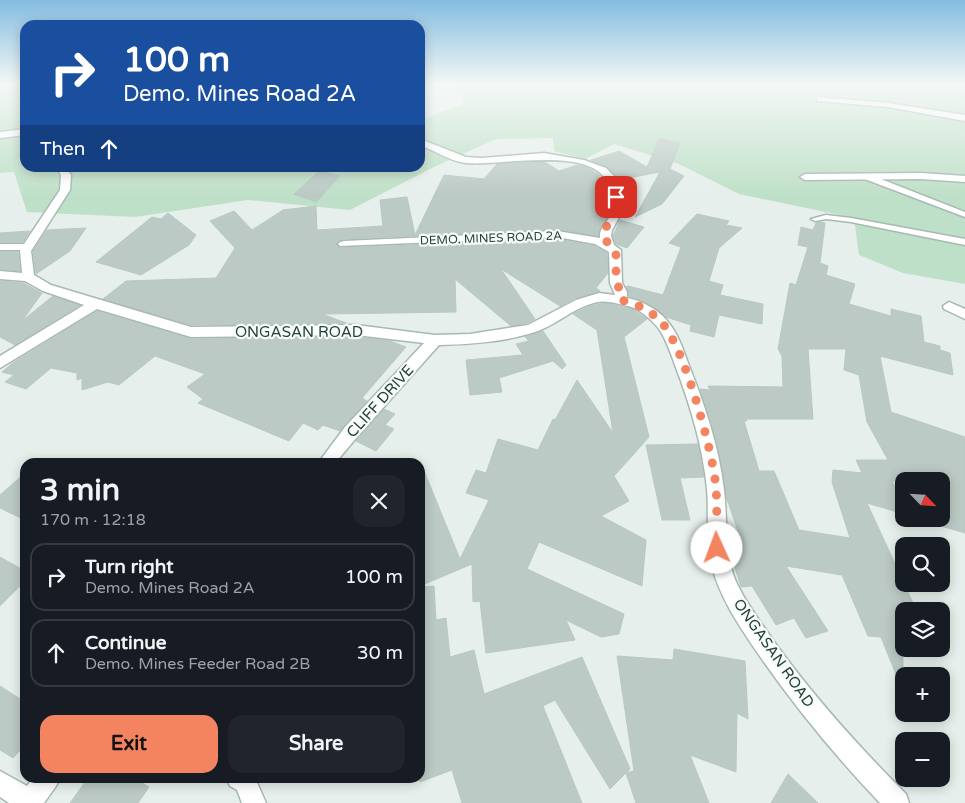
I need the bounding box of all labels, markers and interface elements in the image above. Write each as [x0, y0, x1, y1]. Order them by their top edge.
text: 100 m [123, 39, 230, 81]
icon: right [40, 40, 105, 105]
text: Demo. Mines Road 2A [123, 81, 356, 107]
icon: ahead [95, 135, 123, 163]
text: Then [40, 138, 85, 160]
pin [595, 176, 637, 218]
icon: arrive [602, 183, 630, 211]
street label: DEMO. MINES ROAD 2A [420, 229, 562, 247]
street label: ONGASAN ROAD [235, 323, 363, 341]
street label: CLIFF DRIVE [343, 361, 417, 441]
text: 3 min [40, 472, 120, 509]
north arrow [895, 472, 950, 528]
map controls [895, 472, 950, 787]
button: close [353, 475, 405, 527]
text: 170 m · 12:18 [40, 510, 146, 530]
position arrow [690, 521, 742, 573]
button: search [895, 537, 950, 592]
text: Turn right [85, 556, 173, 578]
icon: right [42, 563, 70, 591]
text: 100 m [345, 566, 403, 588]
text: Demo. Mines Road 2A [85, 578, 255, 598]
street label: ONGASAN ROAD [730, 595, 818, 711]
button: layers [895, 602, 950, 657]
text: Continue [85, 632, 167, 654]
icon: ahead [42, 639, 70, 667]
text: 30 m [357, 642, 403, 664]
text: Demo. Mines Feeder Road 2B [85, 654, 310, 674]
button: + [895, 667, 950, 722]
button: Exit [40, 715, 218, 773]
button: Share [228, 715, 405, 773]
button: − [895, 732, 950, 787]

